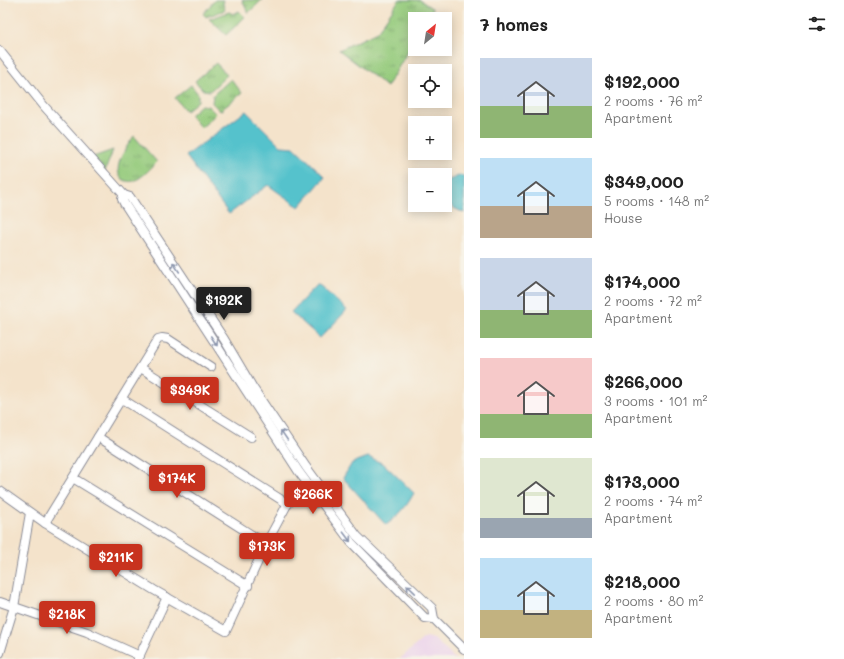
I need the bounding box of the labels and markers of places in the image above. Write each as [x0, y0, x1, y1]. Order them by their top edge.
pin: $192K [196, 287, 252, 321]
pin: $349K [162, 377, 218, 411]
pin: $174K [149, 465, 205, 499]
pin: $266K [285, 481, 341, 515]
pin: $173K [239, 533, 295, 567]
pin: $211K [88, 544, 144, 578]
pin: $218K [39, 601, 95, 635]

